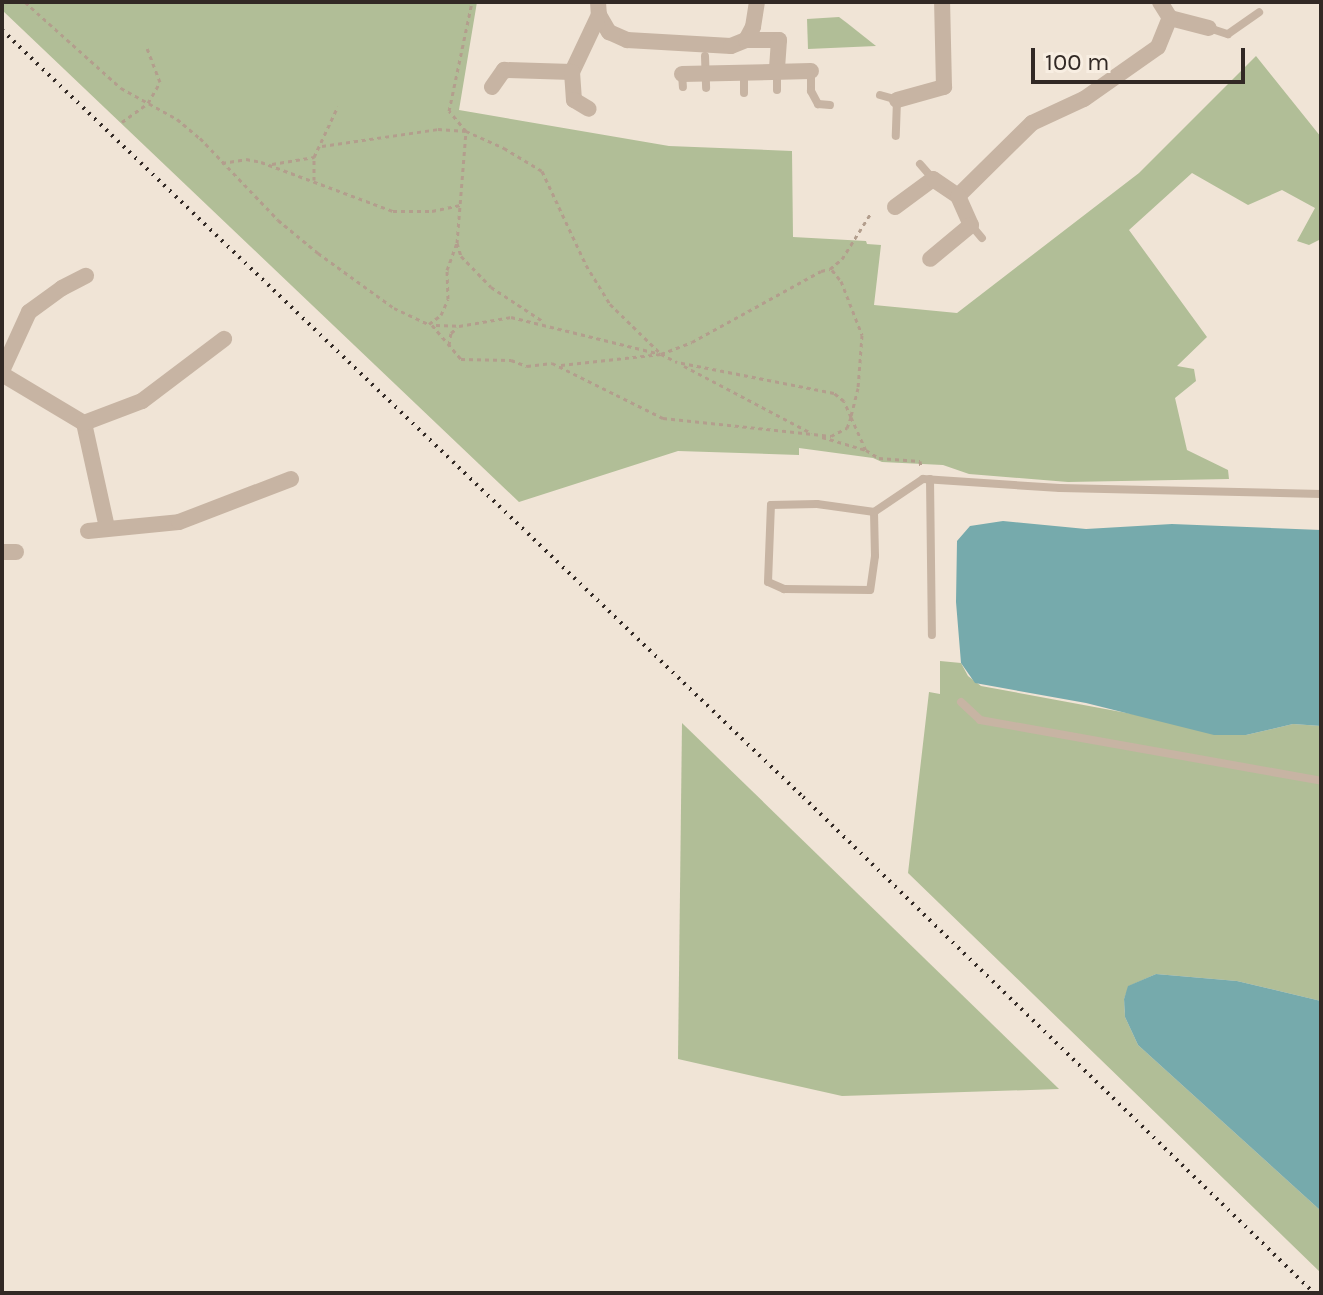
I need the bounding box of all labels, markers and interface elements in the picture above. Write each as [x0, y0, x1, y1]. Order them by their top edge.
scale bar [1035, 32, 1249, 82]
text: 100 m [1045, 48, 1110, 76]

